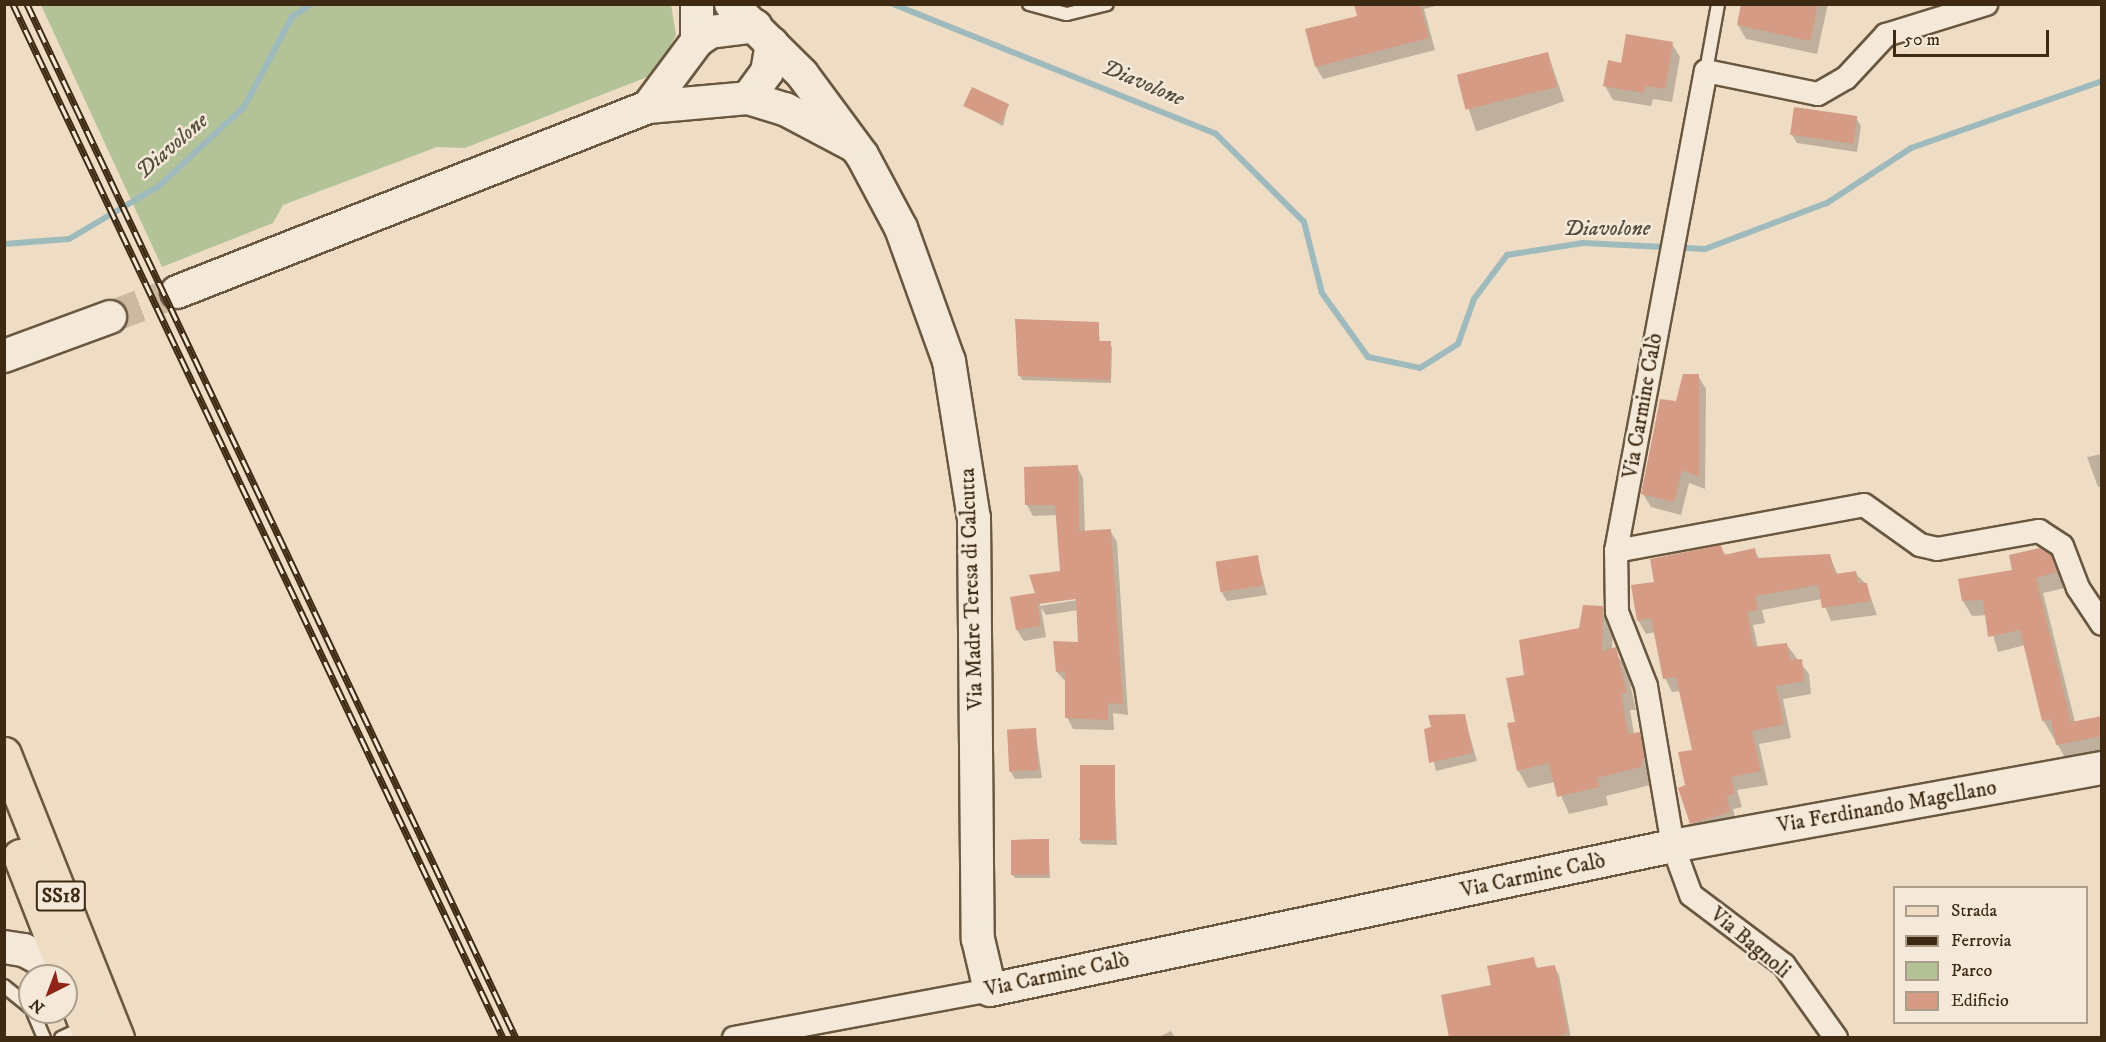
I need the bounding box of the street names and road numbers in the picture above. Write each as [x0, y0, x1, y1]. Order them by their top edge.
street label: Via Carmine Calò [1618, 331, 1668, 481]
street label: Via Madre Teresa di Calcutta [955, 468, 989, 710]
street label: Via Ferdinando Magellano [1775, 775, 1999, 839]
street label: Via Carmine Calò [1458, 848, 1608, 904]
road number: SS18 [36, 879, 86, 913]
street label: Via Bagnoli [1705, 902, 1795, 984]
street label: Via Carmine Calò [982, 947, 1132, 1003]

